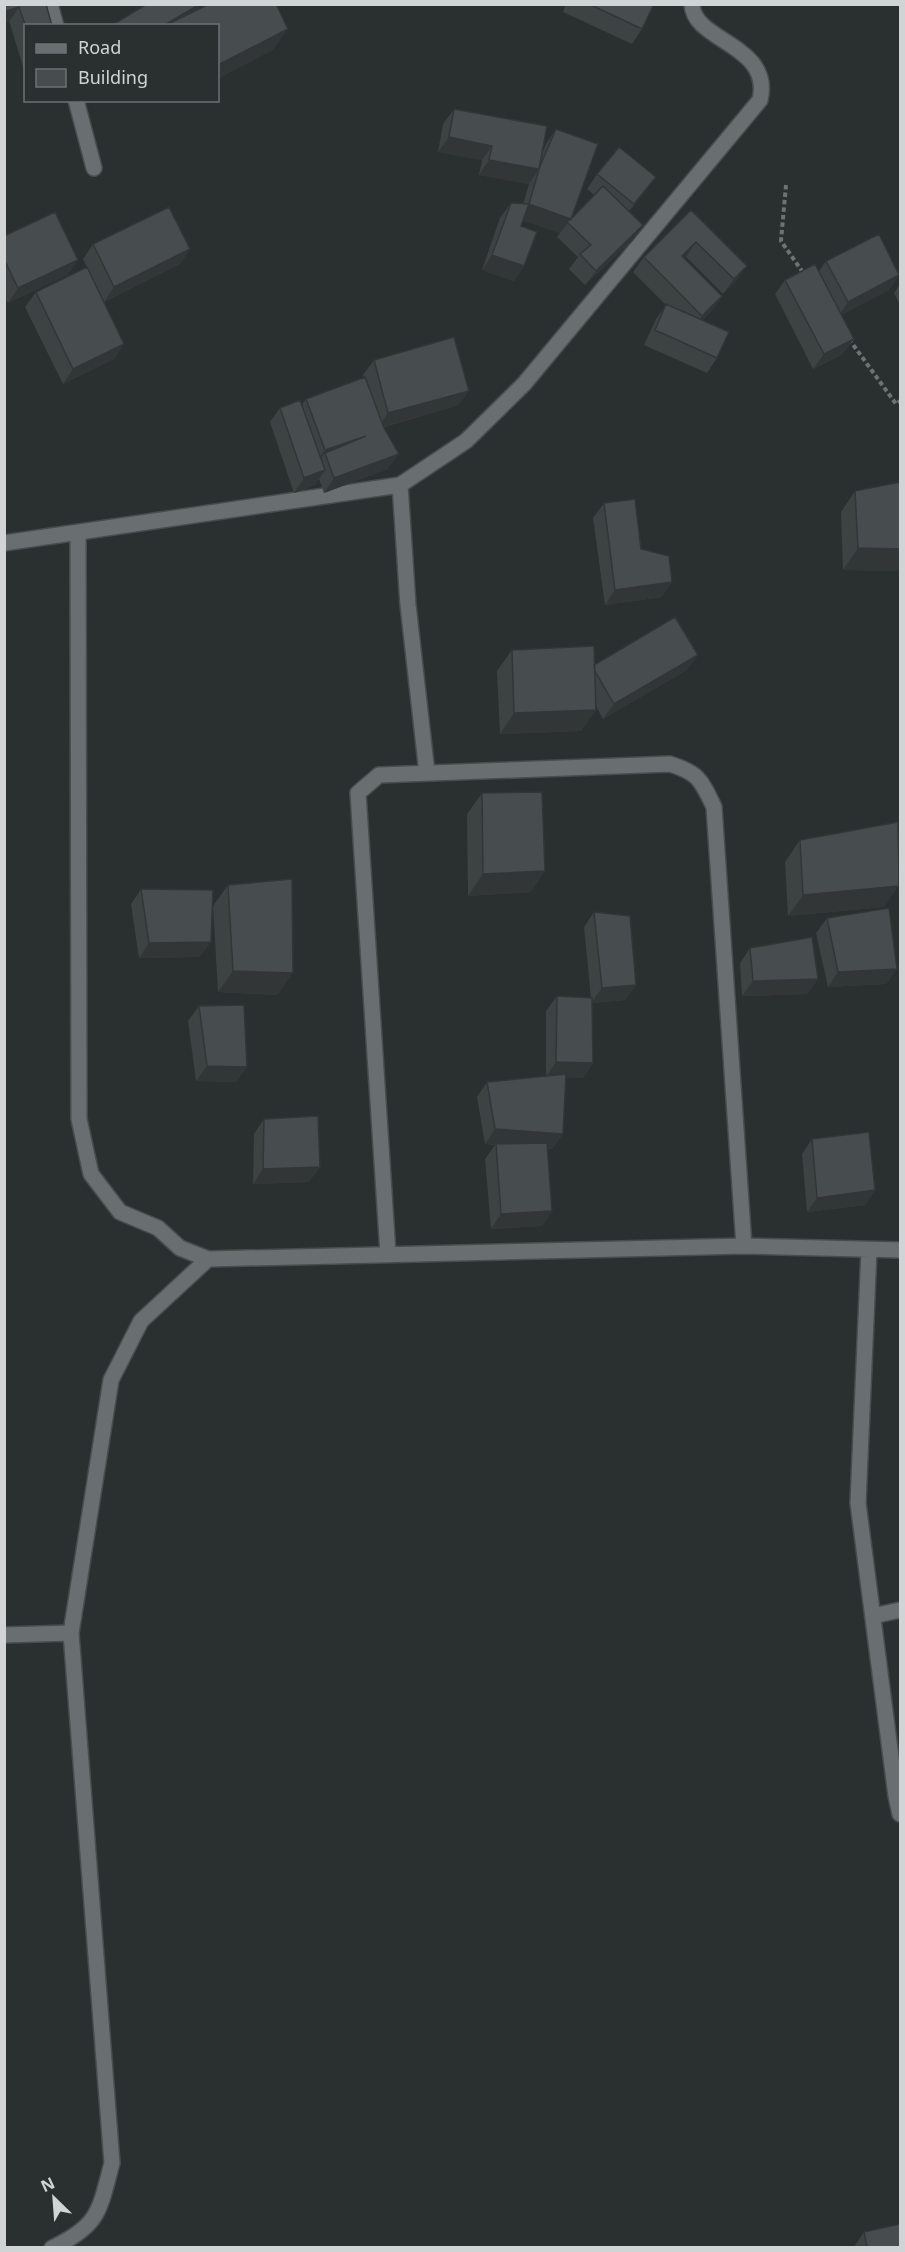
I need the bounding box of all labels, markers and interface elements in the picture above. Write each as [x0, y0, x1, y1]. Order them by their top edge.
legend [24, 24, 219, 102]
text: Road [78, 35, 121, 59]
text: Building [78, 65, 148, 89]
north arrow [24, 2168, 84, 2228]
text: N [37, 2172, 58, 2197]

